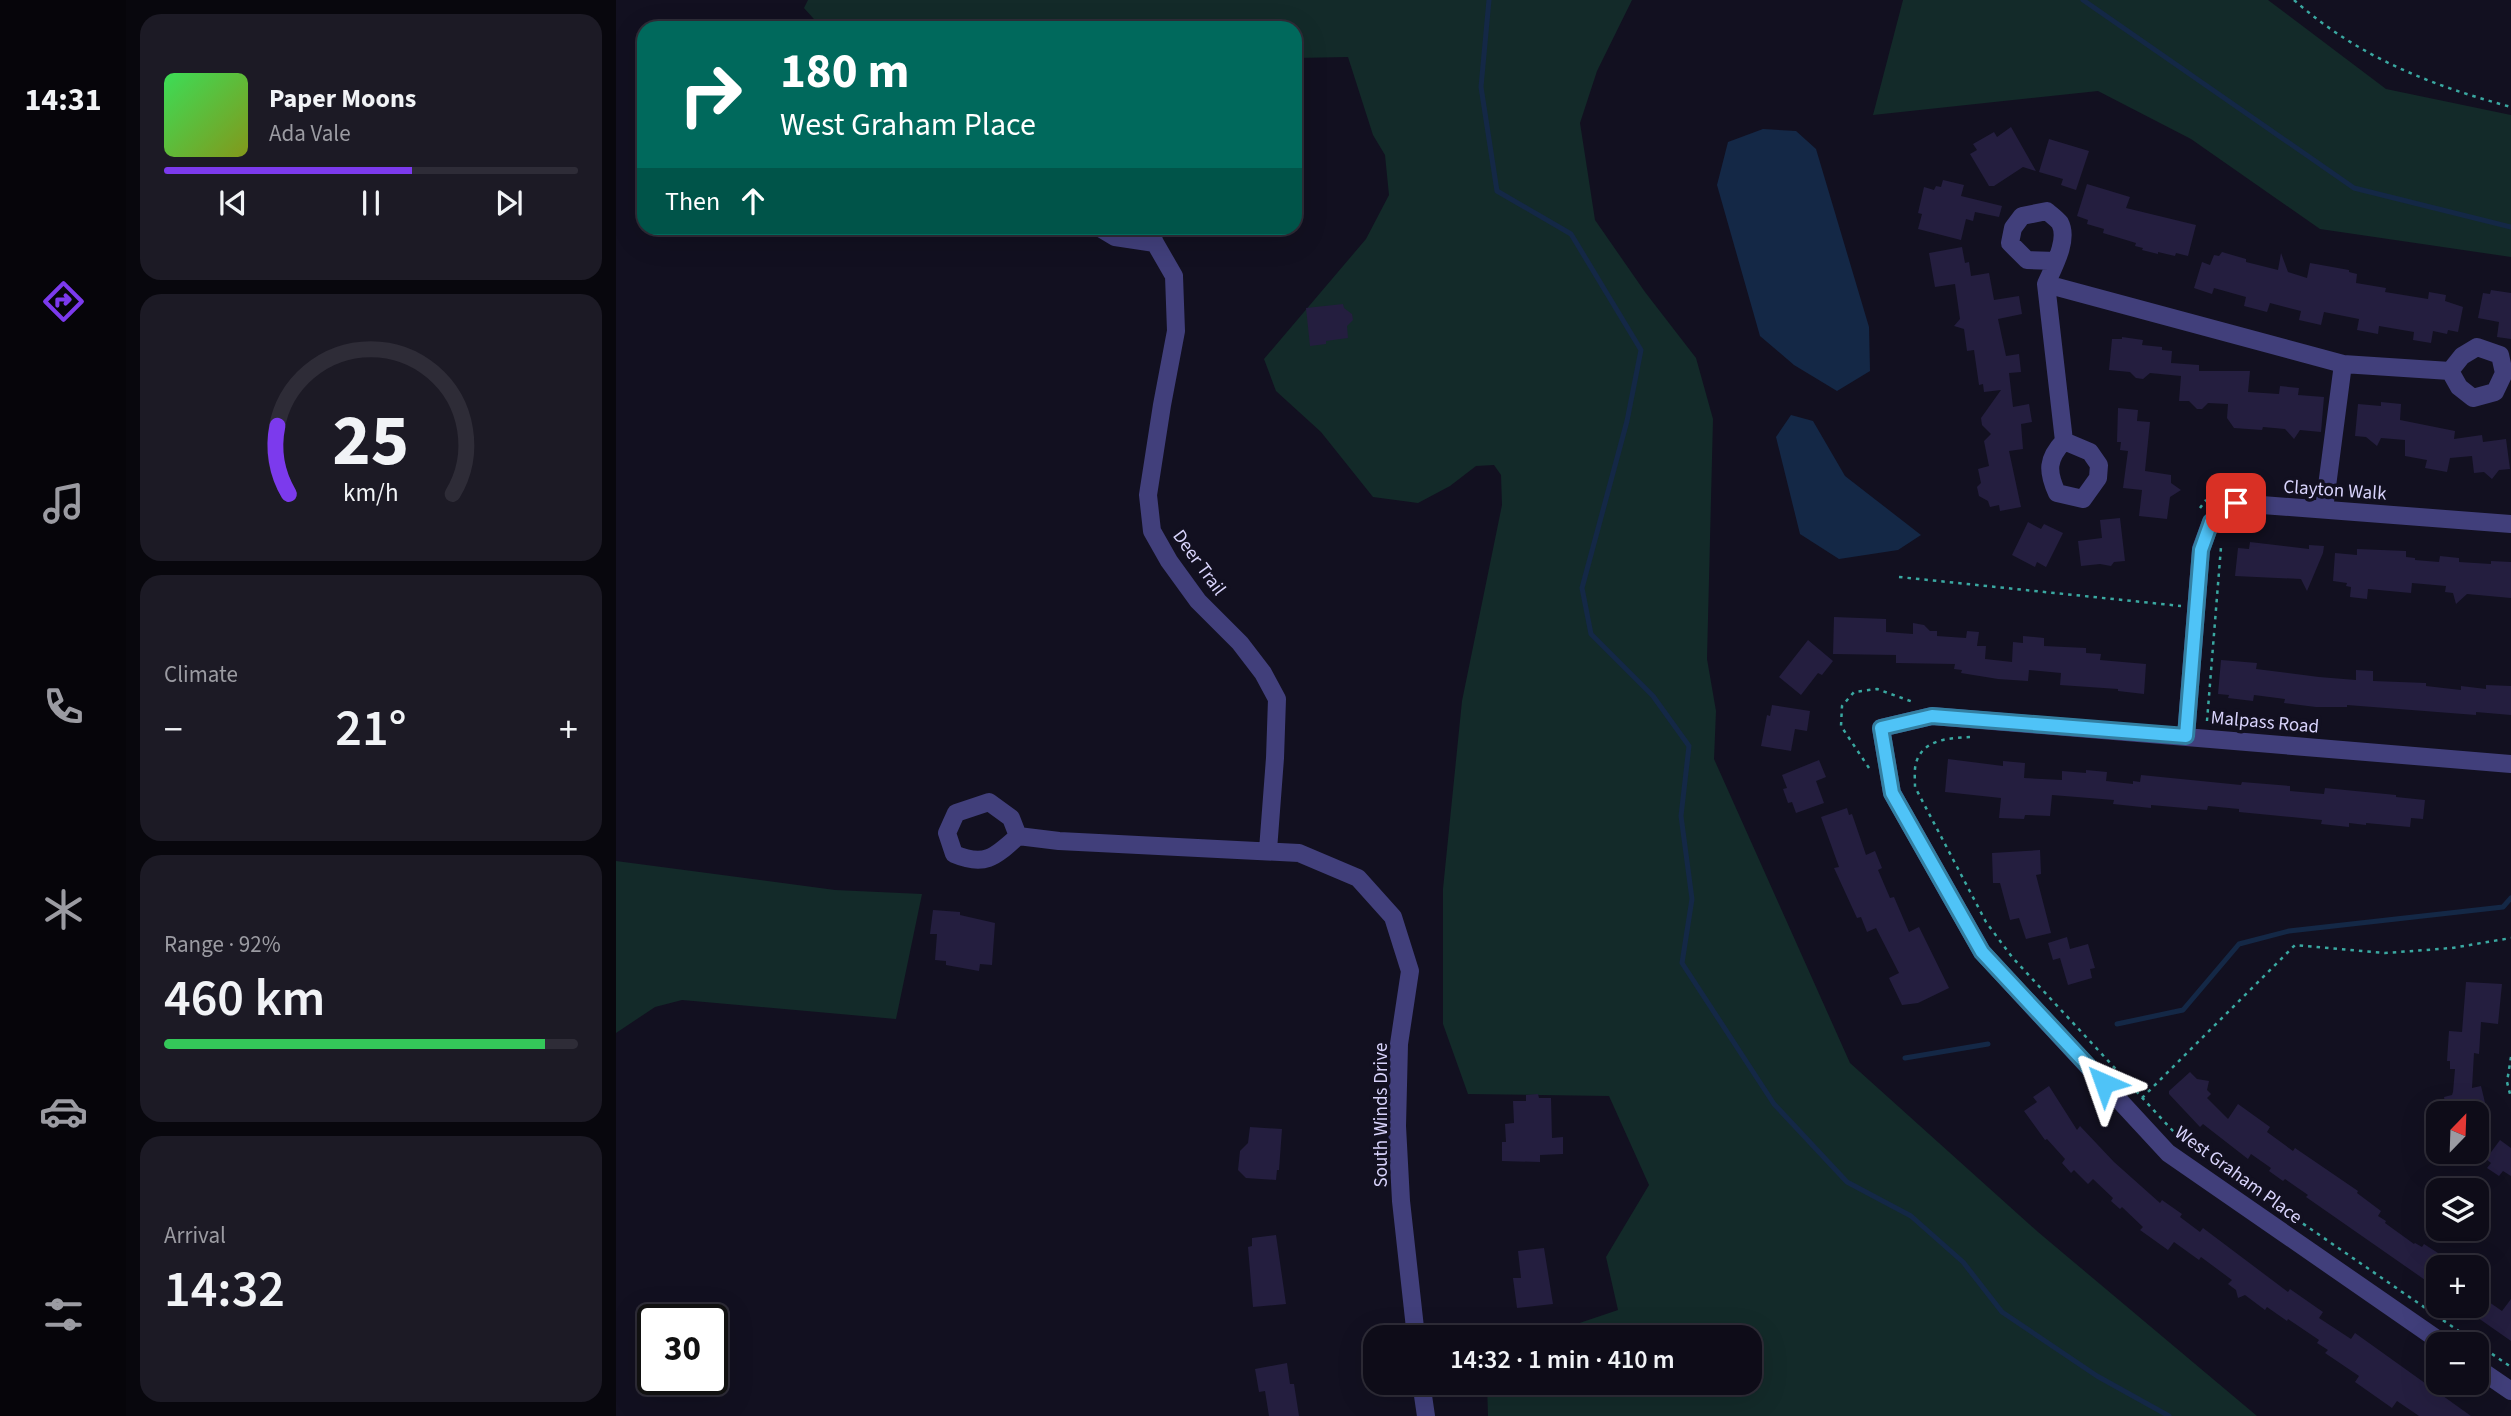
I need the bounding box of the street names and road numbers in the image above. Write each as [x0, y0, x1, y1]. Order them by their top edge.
street label: Clayton Walk [2282, 473, 2388, 508]
street label: Deer Trail [1166, 524, 1232, 601]
street label: Malpass Road [2210, 704, 2320, 741]
street label: South Winds Drive [1368, 1043, 1395, 1187]
street label: West Graham Place [2169, 1120, 2308, 1231]

